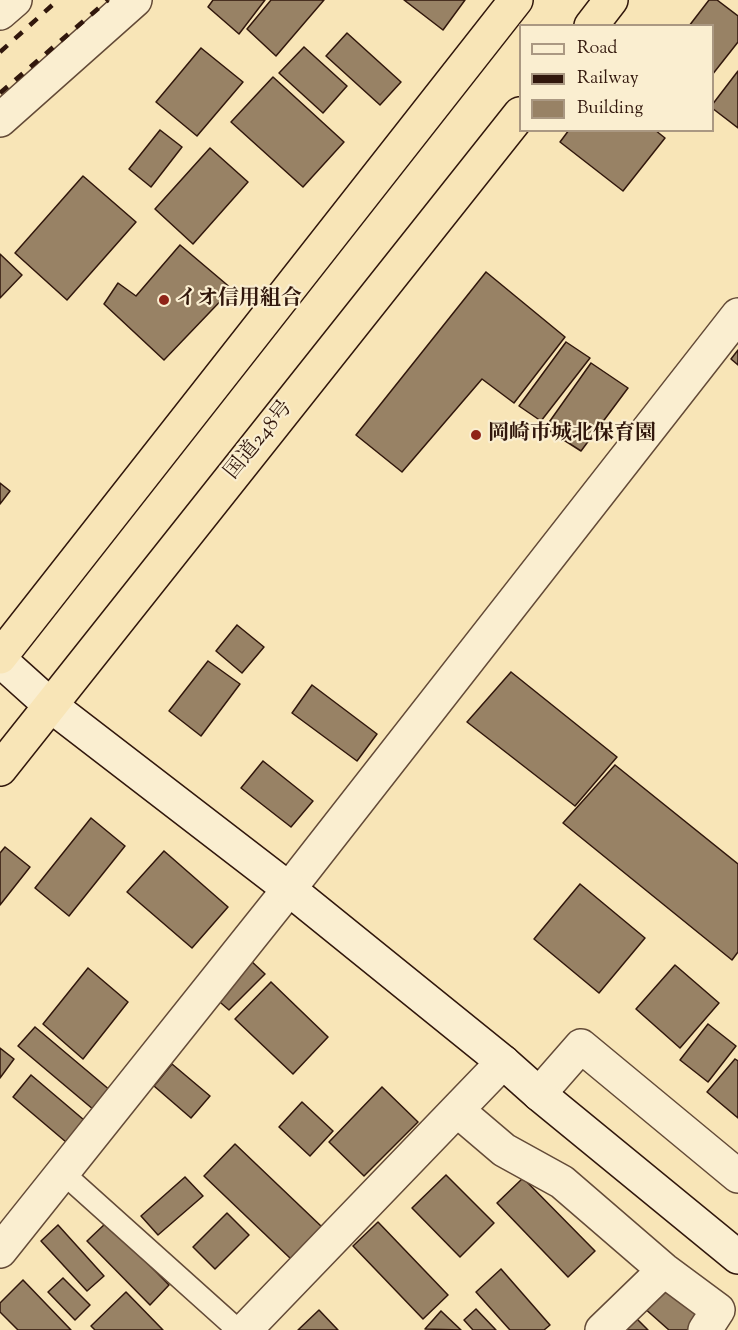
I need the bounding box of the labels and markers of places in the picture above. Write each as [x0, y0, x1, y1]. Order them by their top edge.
place label: イオ信用組合 [176, 287, 302, 313]
marker: イオ信用組合 [157, 293, 171, 307]
place label: 岡崎市城北保育園 [488, 422, 656, 448]
marker: 岡崎市城北保育園 [469, 428, 483, 442]

